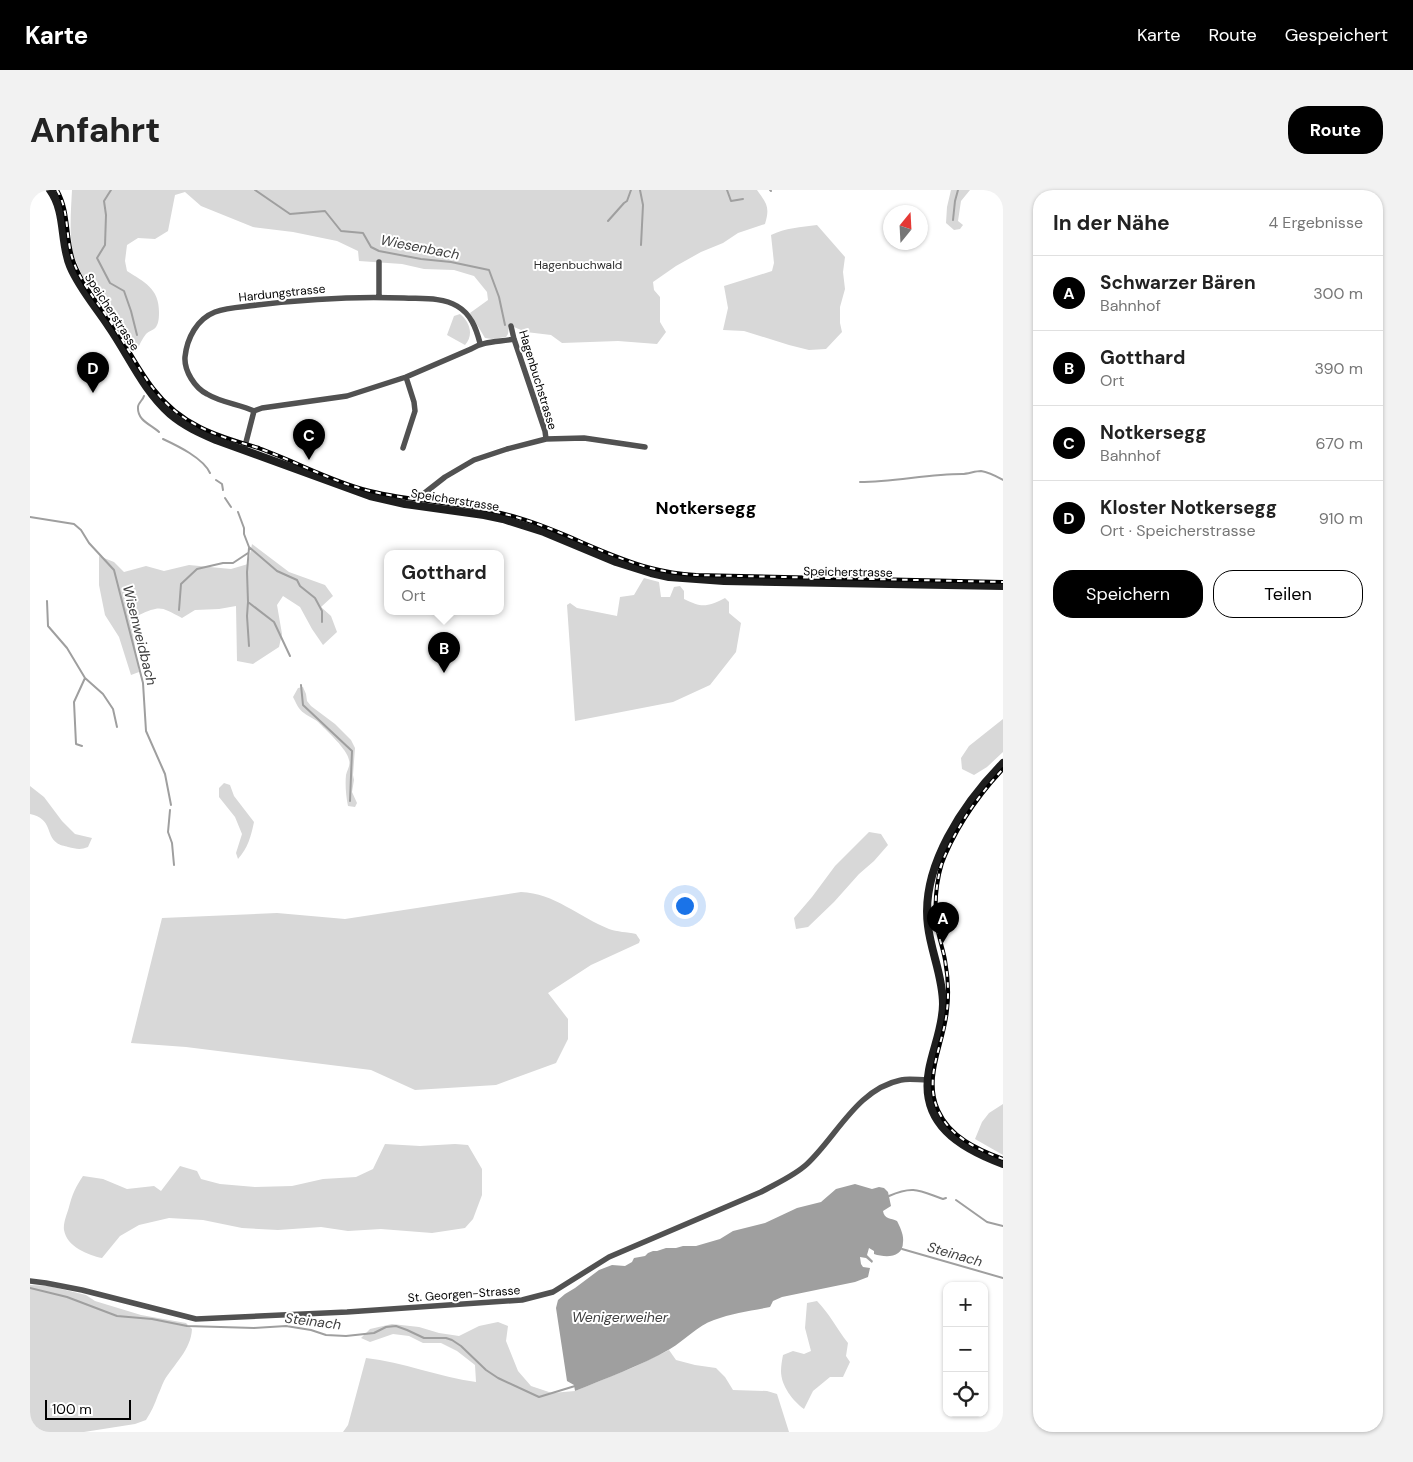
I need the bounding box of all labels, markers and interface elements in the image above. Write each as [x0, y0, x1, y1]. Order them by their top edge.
text: Karte [25, 20, 88, 51]
text: Karte [1137, 23, 1181, 47]
text: Route [1209, 23, 1257, 47]
text: Gespeichert [1285, 23, 1388, 47]
button: Route [1288, 106, 1383, 154]
text: Anfahrt [30, 107, 160, 153]
north arrow [883, 205, 928, 250]
text: In der Nähe [1053, 209, 1170, 237]
text: 4 Ergebnisse [1268, 212, 1363, 233]
water label: Wiesenbach [379, 231, 461, 263]
park label: Hagenbuchwald [534, 257, 622, 273]
street label: Speicherstrasse [81, 270, 143, 354]
text: Schwarzer Bären [1100, 270, 1256, 295]
street label: Hardungstrasse [238, 280, 326, 306]
text: A [1063, 283, 1075, 304]
text: 300 m [1313, 283, 1363, 304]
text: Bahnhof [1100, 295, 1161, 316]
street label: Hagenbuchstrasse [515, 328, 561, 432]
text: Gotthard [1100, 345, 1185, 370]
pin: D [77, 352, 109, 393]
text: B [1064, 358, 1074, 379]
text: 390 m [1315, 358, 1363, 379]
text: Ort [1100, 370, 1125, 391]
pin: C [293, 419, 325, 460]
text: Notkersegg [1100, 420, 1207, 445]
text: C [1063, 433, 1075, 454]
text: 670 m [1316, 433, 1363, 454]
text: Bahnhof [1100, 445, 1161, 466]
street label: Speicherstrasse [410, 485, 501, 515]
text: Kloster Notkersegg [1100, 495, 1277, 520]
district label: Notkersegg [655, 496, 757, 520]
text: D [1063, 508, 1075, 529]
text: 910 m [1319, 508, 1363, 529]
text: Ort · Speicherstrasse [1100, 520, 1256, 541]
popup [384, 550, 504, 615]
text: Gotthard [401, 560, 487, 585]
street label: Speicherstrasse [803, 563, 893, 581]
button: Speichern [1053, 570, 1203, 618]
button: Teilen [1213, 570, 1363, 618]
water label: Wisenweidbach [119, 583, 161, 687]
text: Ort [401, 585, 426, 606]
pin: B [428, 632, 460, 673]
your location [672, 893, 698, 919]
pin: A [927, 902, 959, 943]
water label: Steinach [925, 1238, 985, 1270]
street label: St. Georgen-Strasse [407, 1282, 521, 1306]
map controls [943, 1282, 988, 1417]
button: + [943, 1282, 988, 1327]
water label: Wenigerweiher [572, 1308, 669, 1326]
water label: Steinach [284, 1309, 342, 1333]
button: − [943, 1327, 988, 1372]
button: locate [943, 1372, 988, 1417]
scale bar [45, 1397, 131, 1420]
text: 100 m [52, 1400, 92, 1418]

